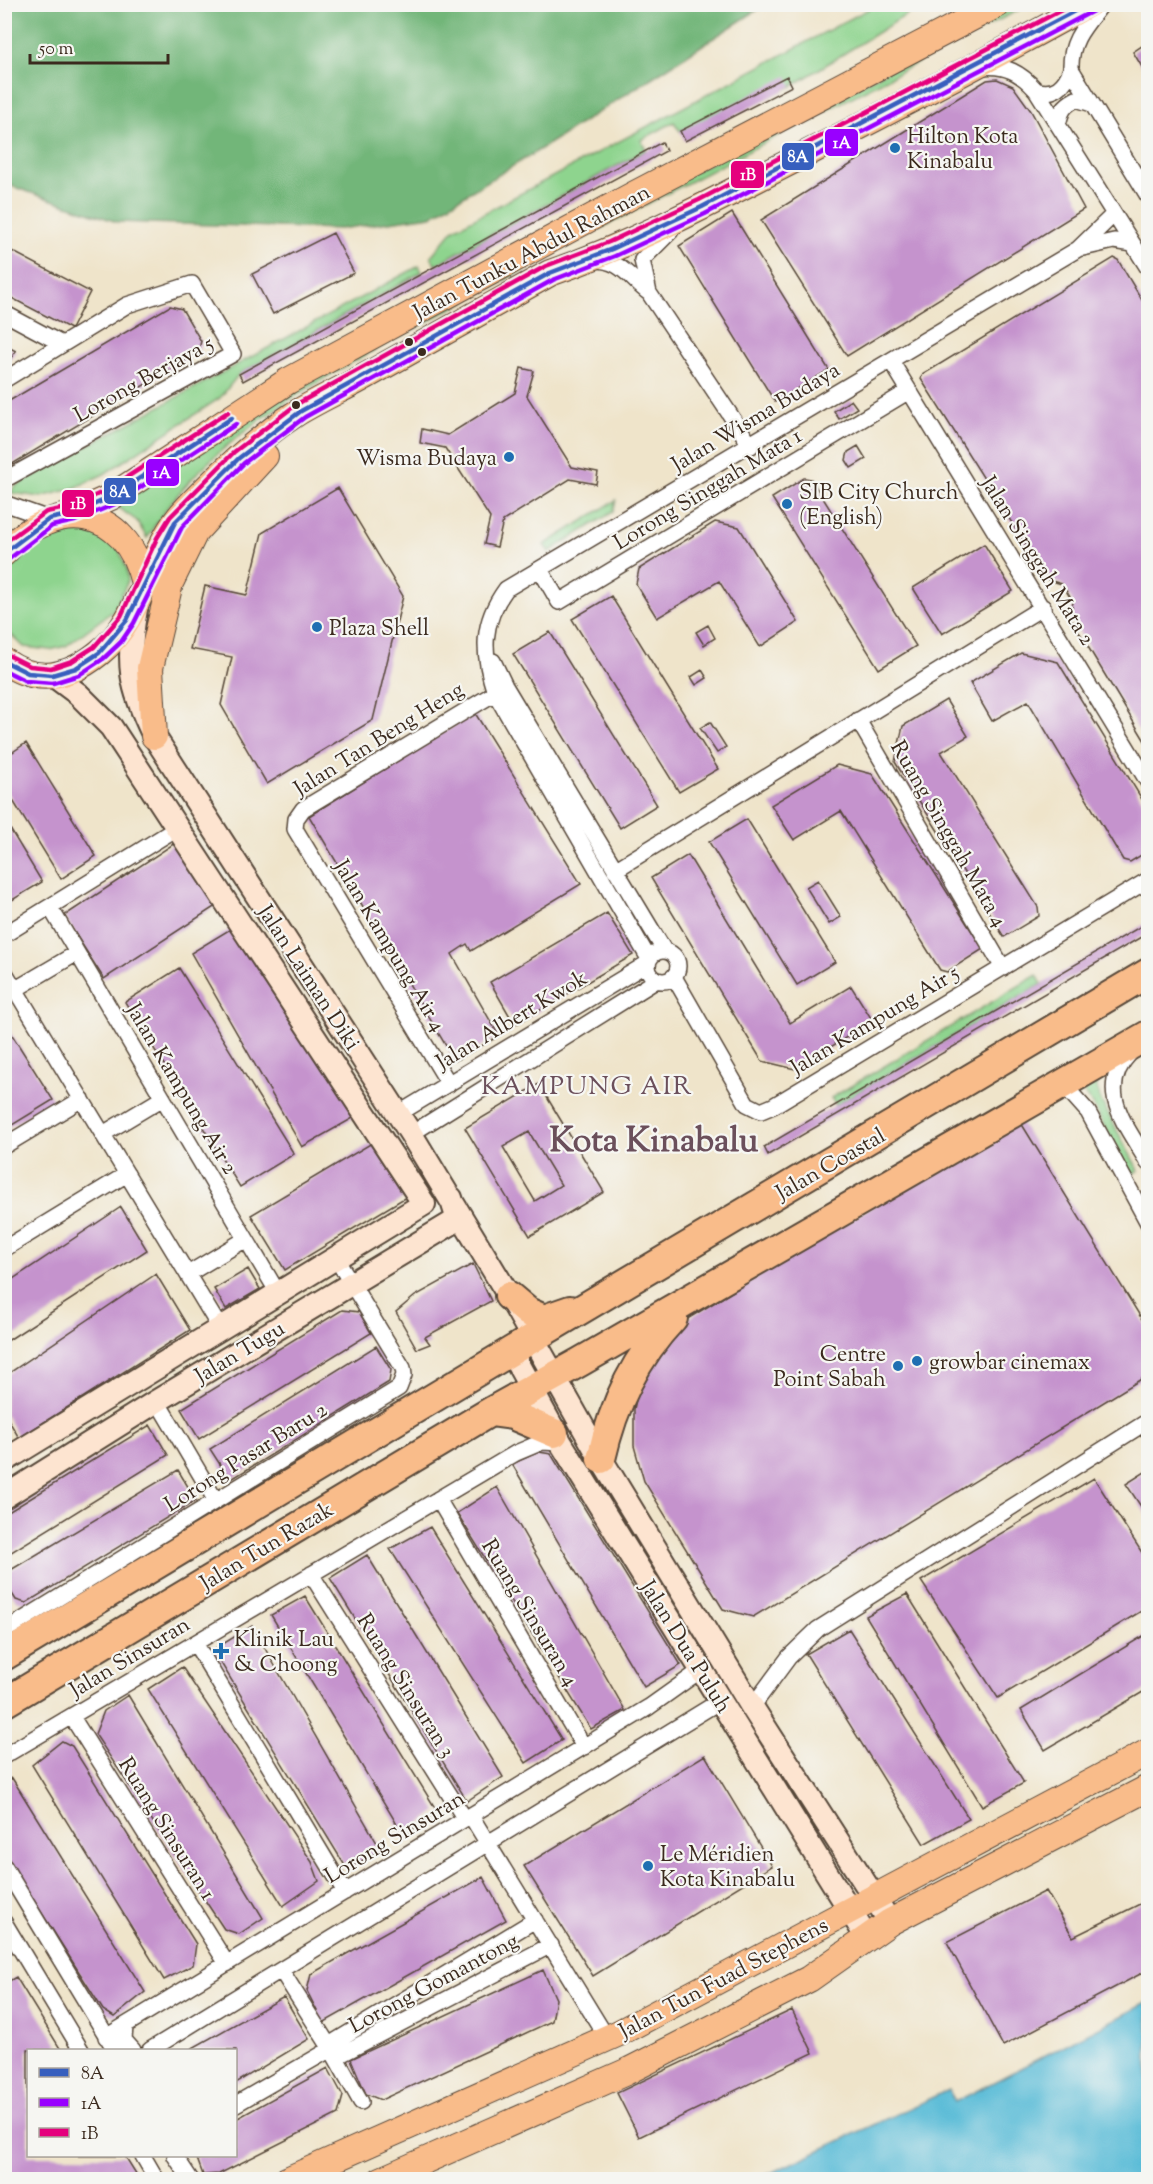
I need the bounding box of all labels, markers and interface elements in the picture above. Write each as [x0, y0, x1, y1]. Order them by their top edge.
scale bar [30, 27, 168, 65]
text: 50 m [38, 37, 74, 63]
place label: Hilton Kota Kinabalu [907, 122, 1018, 179]
line badge: 1A [824, 128, 859, 157]
text: 1A [833, 133, 851, 156]
marker: Hilton Kota Kinabalu [888, 141, 902, 155]
line badge: 8A [781, 142, 815, 171]
text: 8A [788, 147, 808, 170]
line badge: 1B [730, 160, 765, 189]
text: 1B [740, 165, 756, 188]
street label: Jalan Tunku Abdul Rahman [407, 178, 657, 330]
street label: Lorong Berjaya 5 [69, 329, 221, 432]
unlabelled marker [403, 336, 415, 348]
unlabelled marker [416, 346, 428, 358]
street label: Jalan Wisma Budaya [665, 356, 847, 482]
unlabelled marker [290, 399, 302, 411]
street label: Lorong Singgah Mata 1 [608, 421, 809, 560]
place label: Wisma Budaya [356, 444, 497, 476]
marker: Wisma Budaya [502, 450, 516, 464]
line badge: 1A [145, 458, 180, 487]
text: 1A [153, 463, 171, 486]
street label: Jalan Singgah Mata 2 [971, 470, 1102, 653]
line badge: 8A [103, 477, 137, 505]
place label: SIB City Church (English) [799, 478, 959, 535]
text: 8A [110, 482, 130, 505]
line badge: 1B [61, 489, 95, 518]
text: 1B [70, 494, 86, 517]
marker: SIB City Church (English) [780, 497, 794, 511]
place label: Plaza Shell [329, 614, 429, 646]
marker: Plaza Shell [310, 620, 324, 634]
street label: Jalan Tan Beng Heng [287, 675, 471, 806]
street label: Ruang Singgah Mata 4 [881, 735, 1014, 934]
street label: Jalan Kampung Air 4 [324, 854, 453, 1039]
street label: Jalan Laiman Diki [248, 899, 367, 1058]
street label: Jalan Kampung Air 5 [784, 958, 967, 1085]
street label: Jalan Albert Kwok [430, 964, 594, 1080]
street label: Jalan Kampung Air 2 [116, 997, 244, 1181]
district label: KAMPUNG AIR [481, 1069, 693, 1106]
district label: Kota Kinabalu [550, 1118, 759, 1167]
street label: Jalan Coastal [770, 1121, 892, 1211]
street label: Jalan Tugu [189, 1314, 292, 1394]
place label: Centre Point Sabah [773, 1340, 886, 1397]
place label: growbar cinemax [929, 1348, 1090, 1380]
marker: growbar cinemax [910, 1354, 924, 1368]
marker: Centre Point Sabah [891, 1359, 905, 1373]
street label: Lorong Pasar Baru 2 [159, 1395, 334, 1522]
street label: Jalan Tun Razak [194, 1495, 340, 1601]
street label: Ruang Sinsuran 4 [472, 1534, 585, 1693]
street label: Jalan Dua Puluh [630, 1574, 738, 1720]
street label: Ruang Sinsuran 3 [347, 1608, 462, 1765]
street label: Jalan Sinsuran [63, 1610, 197, 1708]
place label: Klinik Lau & Choong [234, 1625, 338, 1682]
marker: Klinik Lau & Choong [212, 1642, 230, 1660]
street label: Ruang Sinsuran 1 [109, 1752, 223, 1908]
street label: Lorong Sinsuran [319, 1784, 472, 1893]
place label: Le Méridien Kota Kinabalu [660, 1840, 795, 1897]
marker: Le Méridien Kota Kinabalu [641, 1859, 655, 1873]
street label: Jalan Tun Fuad Stephens [613, 1911, 835, 2049]
street label: Lorong Gomantong [344, 1926, 525, 2043]
legend [27, 2049, 237, 2157]
text: 8A [81, 2062, 105, 2088]
text: 1A [81, 2092, 102, 2118]
text: 1B [81, 2122, 98, 2148]

